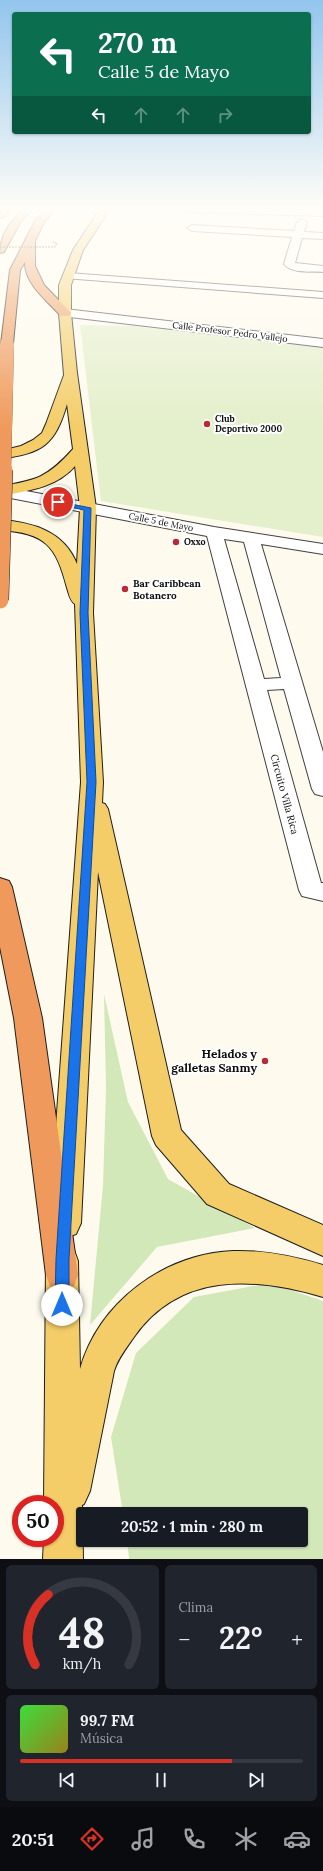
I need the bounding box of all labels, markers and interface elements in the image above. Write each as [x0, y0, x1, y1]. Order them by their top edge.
text: 270 m [98, 25, 177, 61]
icon: left [32, 28, 84, 80]
text: Calle 5 de Mayo [98, 60, 229, 83]
icon: left [88, 104, 110, 126]
icon: ahead [130, 104, 152, 126]
icon: ahead [172, 104, 194, 126]
icon: right [214, 104, 236, 126]
street label: Calle Profesor Pedro Vallejo [172, 319, 288, 344]
place label: Club Deportivo 2000 [215, 413, 283, 434]
marker: Club Deportivo 2000 [202, 419, 212, 429]
pin [41, 485, 75, 519]
icon: arrive [47, 491, 69, 513]
street label: Calle 5 de Mayo [128, 510, 194, 533]
place label: Oxxo [184, 536, 206, 547]
marker: Oxxo [171, 537, 181, 547]
place label: Bar Caribbean Botanero [133, 577, 202, 602]
marker: Bar Caribbean Botanero [120, 584, 130, 594]
street label: Circuito Villa Rica [268, 753, 301, 836]
place label: Helados y galletas Sanmy [171, 1046, 257, 1075]
marker: Helados y galletas Sanmy [260, 1056, 270, 1066]
position arrow [41, 1284, 83, 1326]
speed limit sign: 50 [12, 1495, 64, 1547]
text: 20:52 · 1 min · 280 m [121, 1517, 263, 1536]
text: Clima [179, 1599, 213, 1616]
text: 48 [59, 1606, 106, 1659]
text: 22° [219, 1619, 262, 1657]
text: − [179, 1625, 190, 1653]
text: + [291, 1625, 303, 1653]
text: km/h [63, 1655, 102, 1674]
text: 99.7 FM [80, 1711, 134, 1730]
text: Música [80, 1730, 123, 1747]
icon: previous [56, 1769, 78, 1791]
icon: pause [150, 1769, 172, 1791]
icon: next [245, 1769, 267, 1791]
icon: directions [78, 1825, 106, 1853]
icon: music [129, 1825, 157, 1853]
icon: phone [180, 1825, 208, 1853]
icon: climate [232, 1825, 260, 1853]
icon: car [283, 1825, 311, 1853]
text: 20:51 [12, 1828, 54, 1851]

